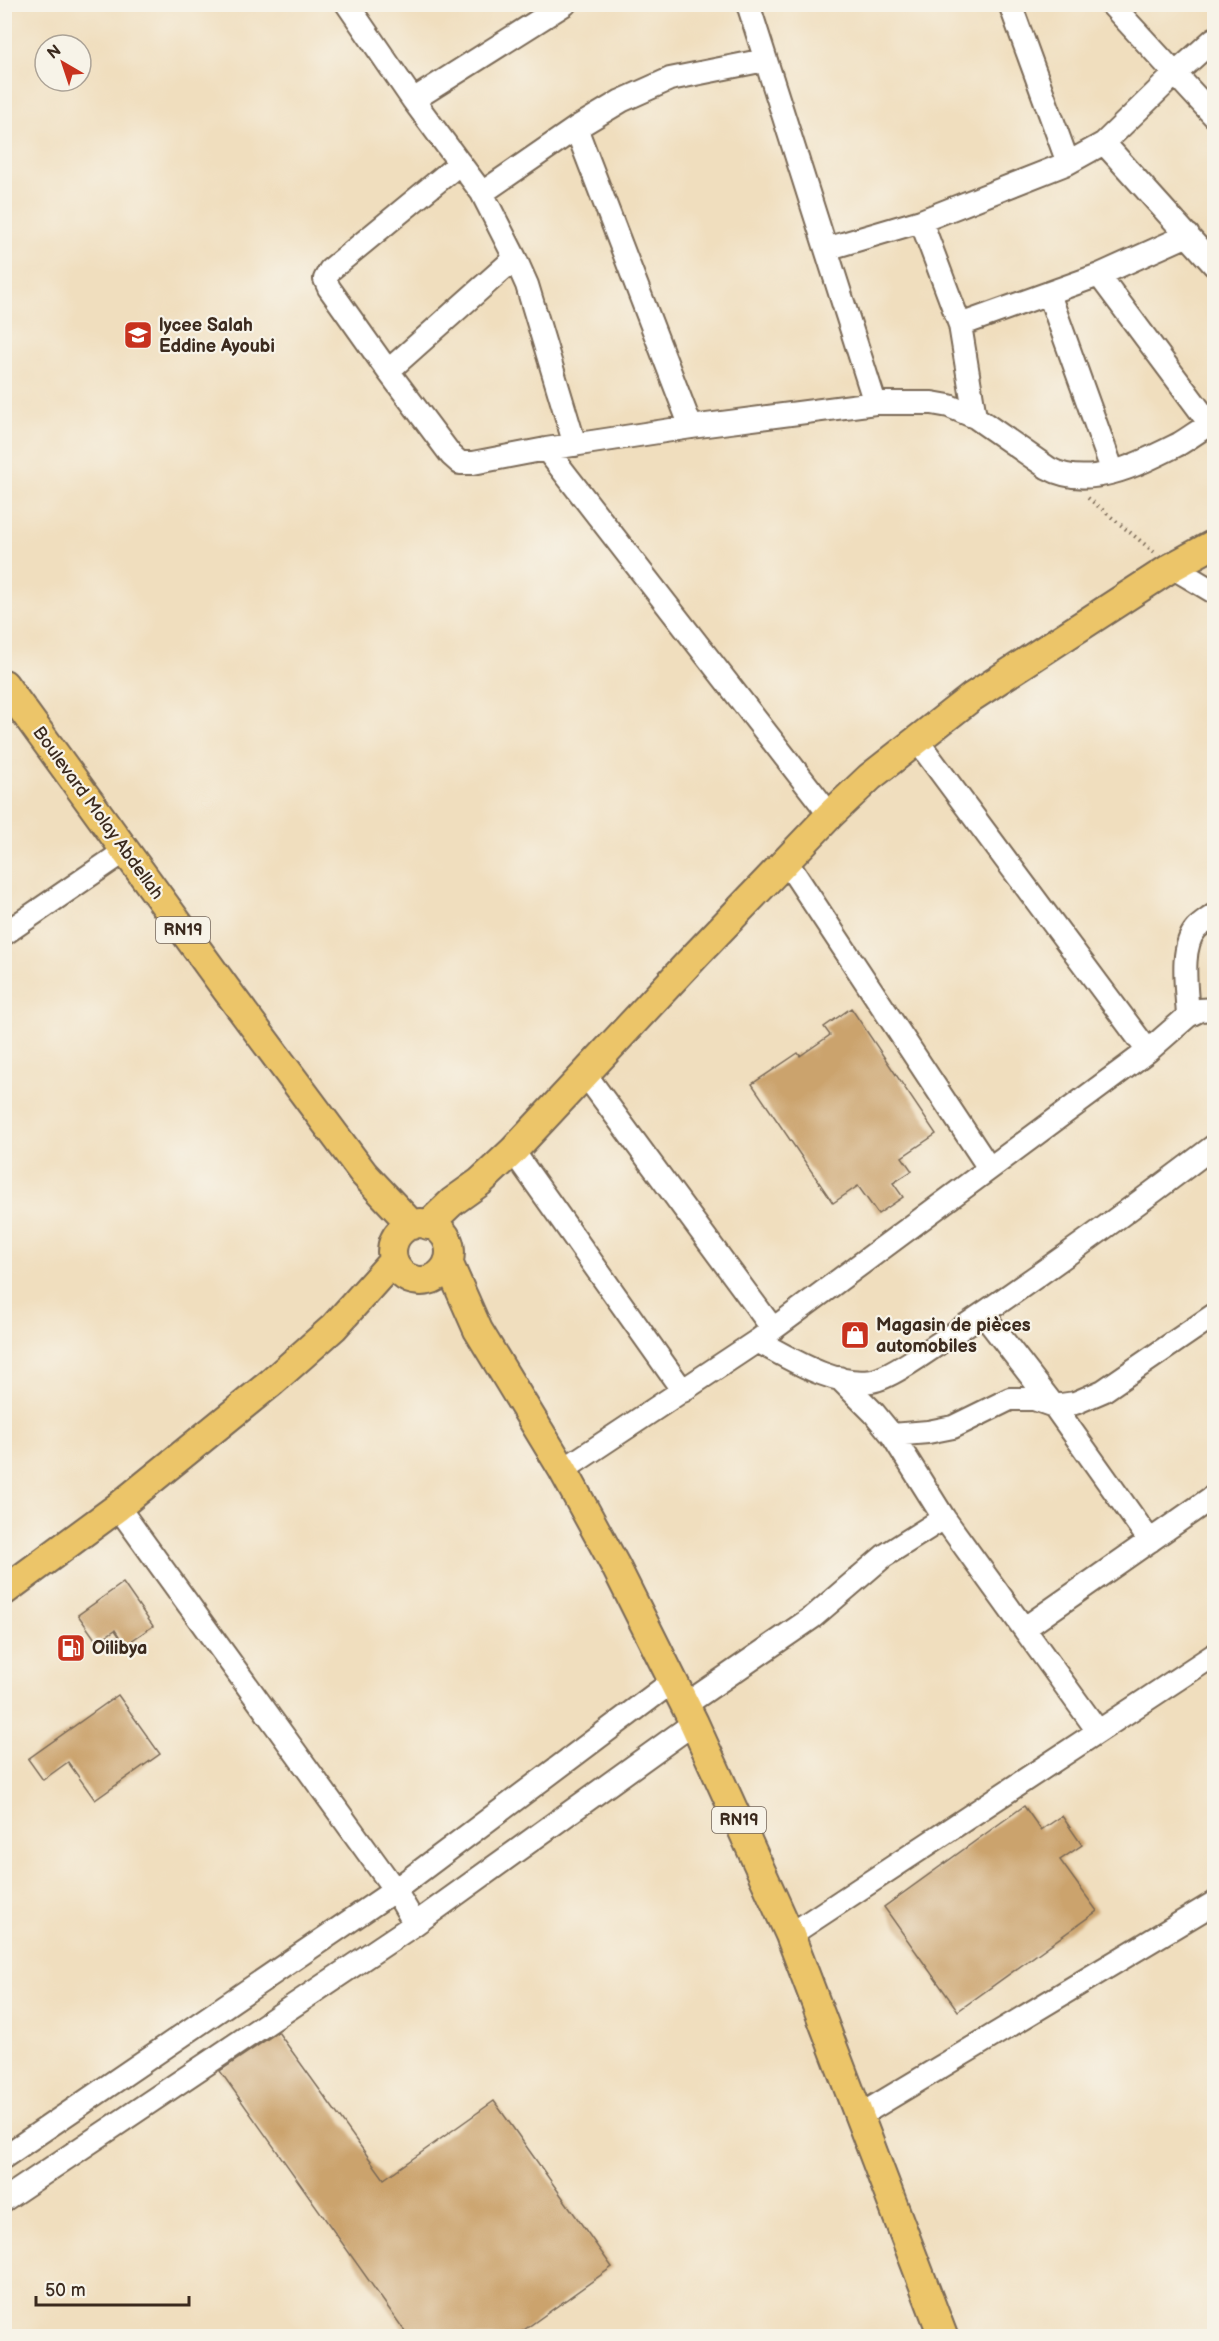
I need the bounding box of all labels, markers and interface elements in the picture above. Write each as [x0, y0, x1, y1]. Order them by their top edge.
north arrow [33, 33, 93, 93]
text: N [44, 41, 65, 64]
place label: lycee Salah Eddine Ayoubi [159, 315, 275, 357]
school or university icon: lycee Salah Eddine Ayoubi [122, 319, 154, 351]
street label: Boulevard Molay Abdellah [28, 722, 168, 904]
road number: RN19 [156, 917, 210, 943]
place label: Magasin de pièces automobiles [876, 1315, 1031, 1357]
shop icon: Magasin de pièces automobiles [839, 1319, 871, 1351]
fuel station icon: Oilibya [55, 1632, 87, 1664]
place label: Oilibya [92, 1638, 147, 1659]
road number: RN19 [712, 1807, 766, 1833]
scale bar [36, 2269, 189, 2307]
text: 50 m [45, 2280, 86, 2301]

